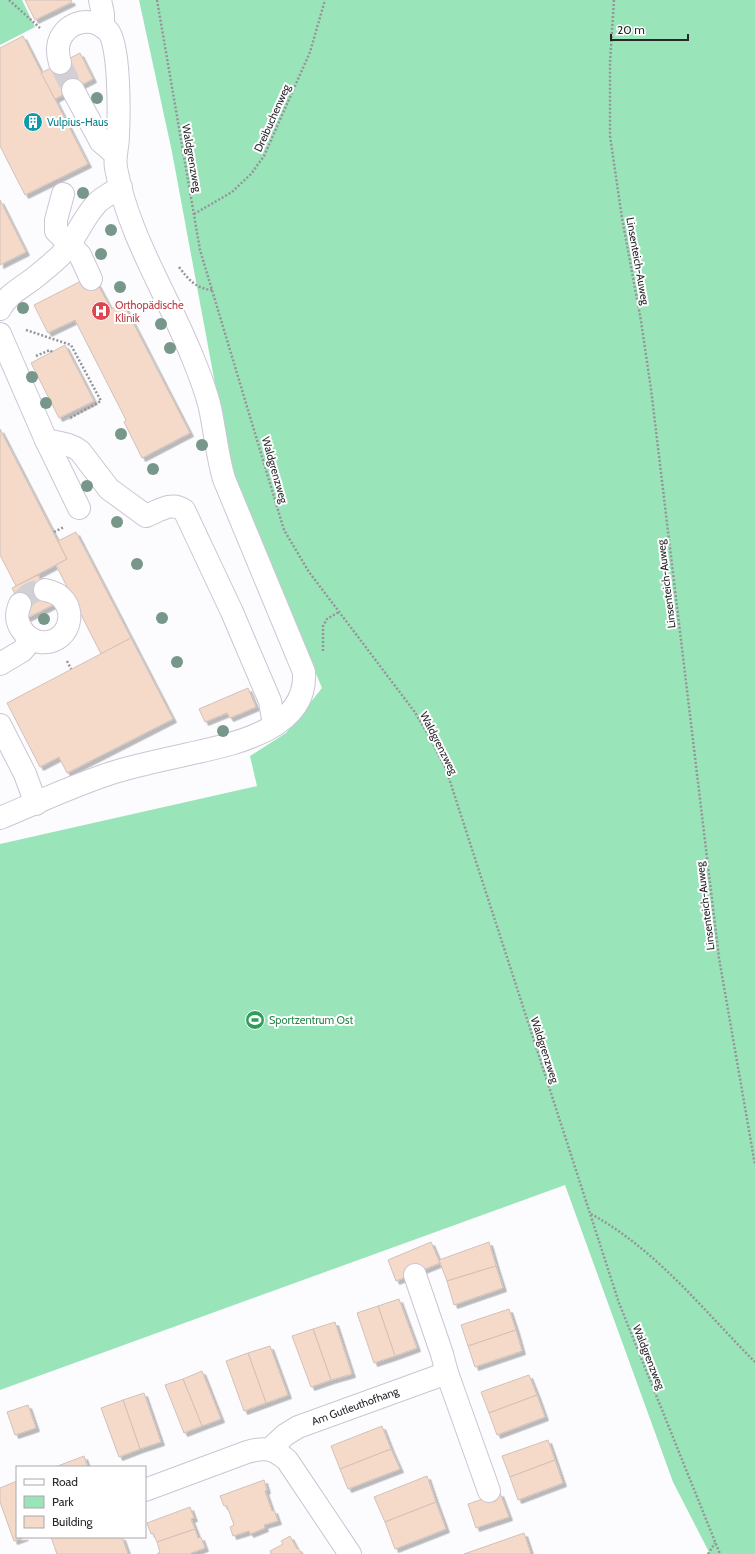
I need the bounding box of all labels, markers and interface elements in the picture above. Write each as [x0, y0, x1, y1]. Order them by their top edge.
scale bar [611, 16, 688, 42]
text: 20 m [617, 22, 645, 37]
street label: Dreibuchenweg [251, 81, 293, 154]
building icon: Vulpius-Haus [22, 111, 44, 133]
place label: Vulpius-Haus [47, 115, 109, 129]
street label: Waldgrenzweg [179, 123, 205, 194]
street label: Linsenteich-Auweg [623, 216, 653, 307]
place label: Orthopädische Klinik [115, 298, 184, 325]
hospital icon: Orthopädische Klinik [90, 300, 112, 322]
street label: Waldgrenzweg [259, 435, 291, 505]
street label: Linsenteich-Auweg [654, 539, 678, 629]
street label: Waldgrenzweg [417, 709, 461, 777]
street label: Linsenteich-Auweg [693, 861, 717, 951]
sports icon: Sportzentrum Ost [244, 1009, 266, 1031]
place label: Sportzentrum Ost [269, 1013, 353, 1027]
street label: Waldgrenzweg [528, 1015, 562, 1085]
street label: Waldgrenzweg [630, 1323, 669, 1392]
street label: Am Gutleuthofhang [309, 1384, 401, 1428]
legend [16, 1466, 146, 1538]
text: Road [52, 1474, 78, 1489]
text: Park [52, 1494, 74, 1509]
text: Building [52, 1514, 94, 1529]

